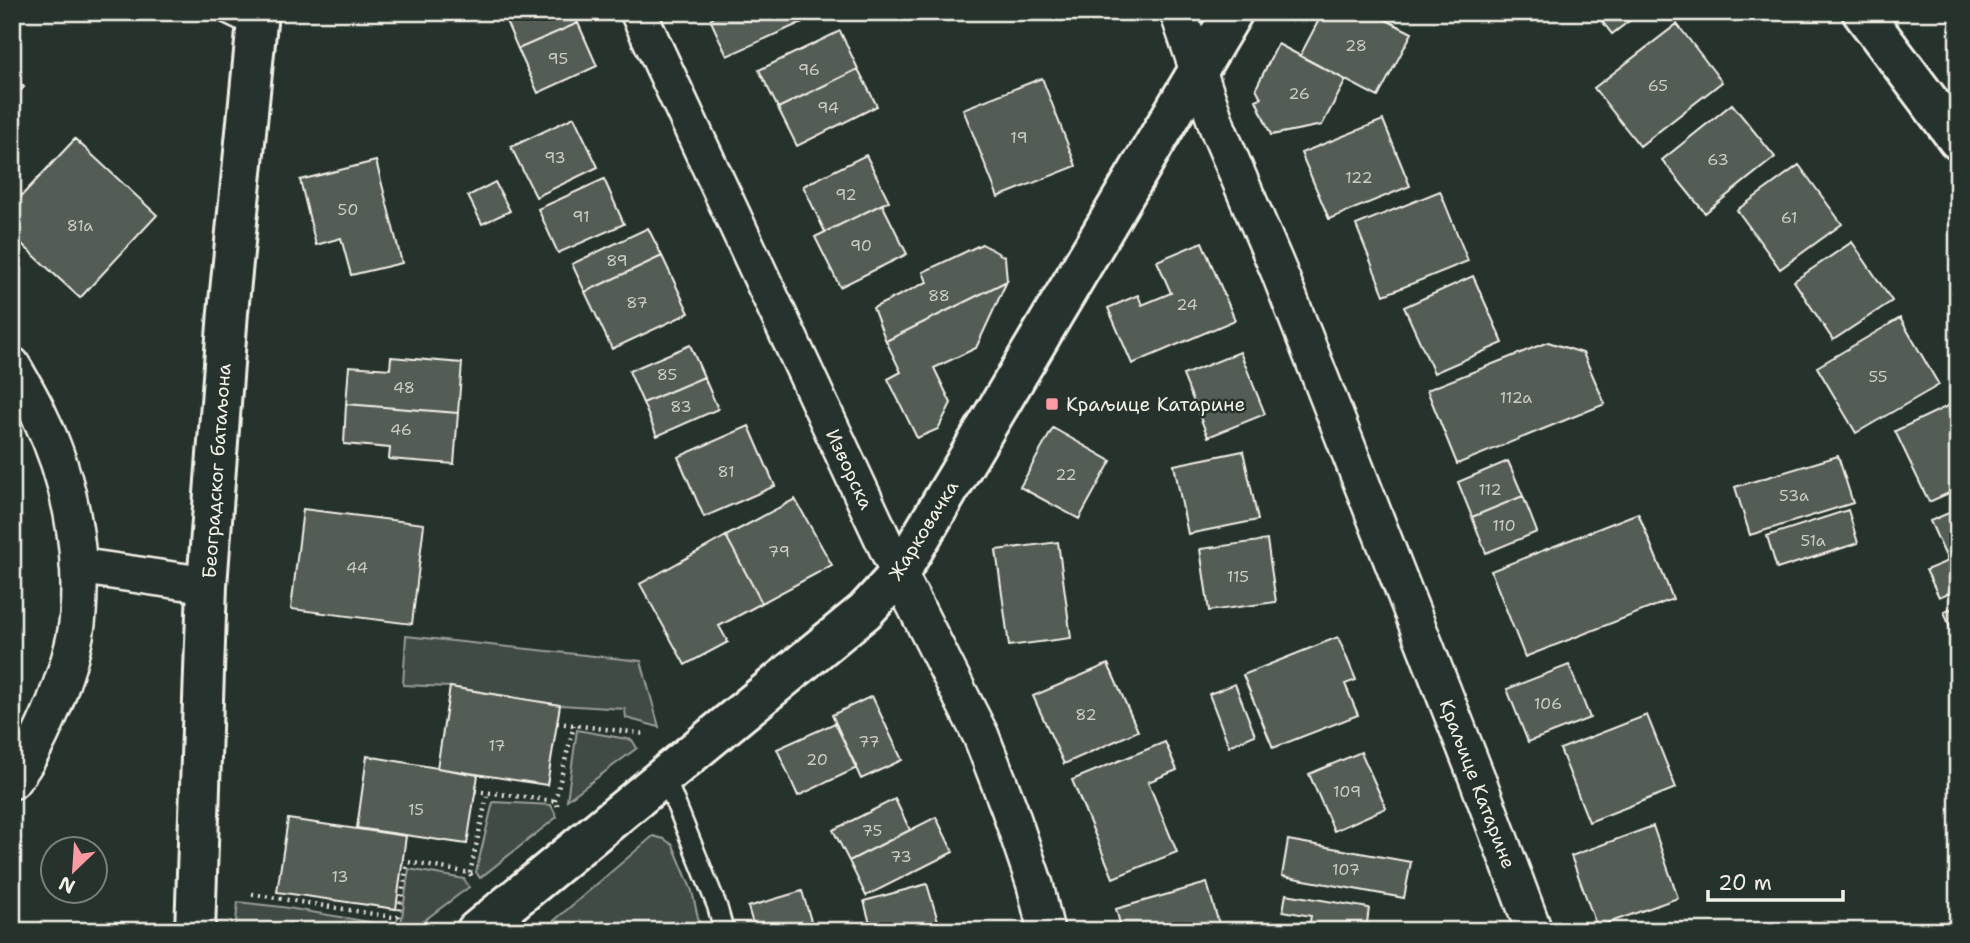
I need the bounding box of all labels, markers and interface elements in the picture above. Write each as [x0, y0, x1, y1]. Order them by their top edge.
house number: 28 [1345, 35, 1367, 56]
house number: 95 [548, 48, 568, 69]
house number: 96 [798, 59, 820, 80]
house number: 65 [1648, 75, 1668, 96]
house number: 26 [1288, 83, 1310, 104]
house number: 94 [817, 97, 839, 118]
house number: 19 [1010, 127, 1028, 148]
house number: 93 [544, 147, 566, 168]
house number: 63 [1707, 149, 1729, 170]
house number: 122 [1345, 167, 1373, 188]
house number: 92 [835, 184, 857, 205]
house number: 50 [338, 199, 358, 220]
house number: 91 [572, 206, 590, 227]
house number: 61 [1781, 207, 1797, 228]
house number: 81a [67, 215, 93, 236]
house number: 90 [850, 235, 872, 256]
house number: 89 [606, 250, 628, 271]
house number: 88 [928, 285, 950, 306]
house number: 87 [626, 292, 648, 313]
house number: 24 [1176, 294, 1198, 315]
street label: Београдског батаљона [197, 362, 236, 579]
house number: 85 [657, 364, 677, 385]
house number: 55 [1868, 366, 1888, 387]
house number: 48 [393, 377, 415, 398]
house number: 112a [1500, 387, 1532, 408]
place label: Краљице Катарине [1066, 392, 1245, 417]
house number: 83 [670, 396, 692, 417]
marker: Краљице Катарине [1044, 396, 1060, 412]
house number: 46 [390, 419, 412, 440]
street label: Изворска [820, 425, 879, 514]
house number: 81 [717, 461, 735, 482]
house number: 22 [1055, 464, 1077, 485]
street label: Жарковачка [883, 475, 964, 585]
house number: 112 [1478, 479, 1502, 500]
house number: 53a [1779, 485, 1809, 506]
house number: 110 [1492, 515, 1516, 536]
house number: 51a [1800, 530, 1826, 551]
house number: 79 [768, 541, 790, 562]
house number: 44 [346, 557, 368, 578]
house number: 115 [1227, 566, 1249, 587]
house number: 106 [1534, 693, 1562, 714]
street label: Краљице Катарине [1434, 696, 1521, 872]
house number: 82 [1075, 704, 1097, 725]
house number: 77 [858, 731, 880, 752]
house number: 17 [488, 735, 506, 756]
house number: 20 [806, 749, 828, 770]
house number: 109 [1333, 781, 1361, 802]
house number: 15 [408, 799, 424, 820]
house number: 75 [862, 820, 882, 841]
north arrow [38, 834, 108, 904]
house number: 73 [890, 846, 912, 867]
house number: 107 [1332, 859, 1360, 880]
scale bar [1708, 859, 1842, 903]
house number: 13 [331, 866, 349, 887]
text: 20 m [1718, 869, 1772, 897]
text: N [55, 870, 79, 899]

